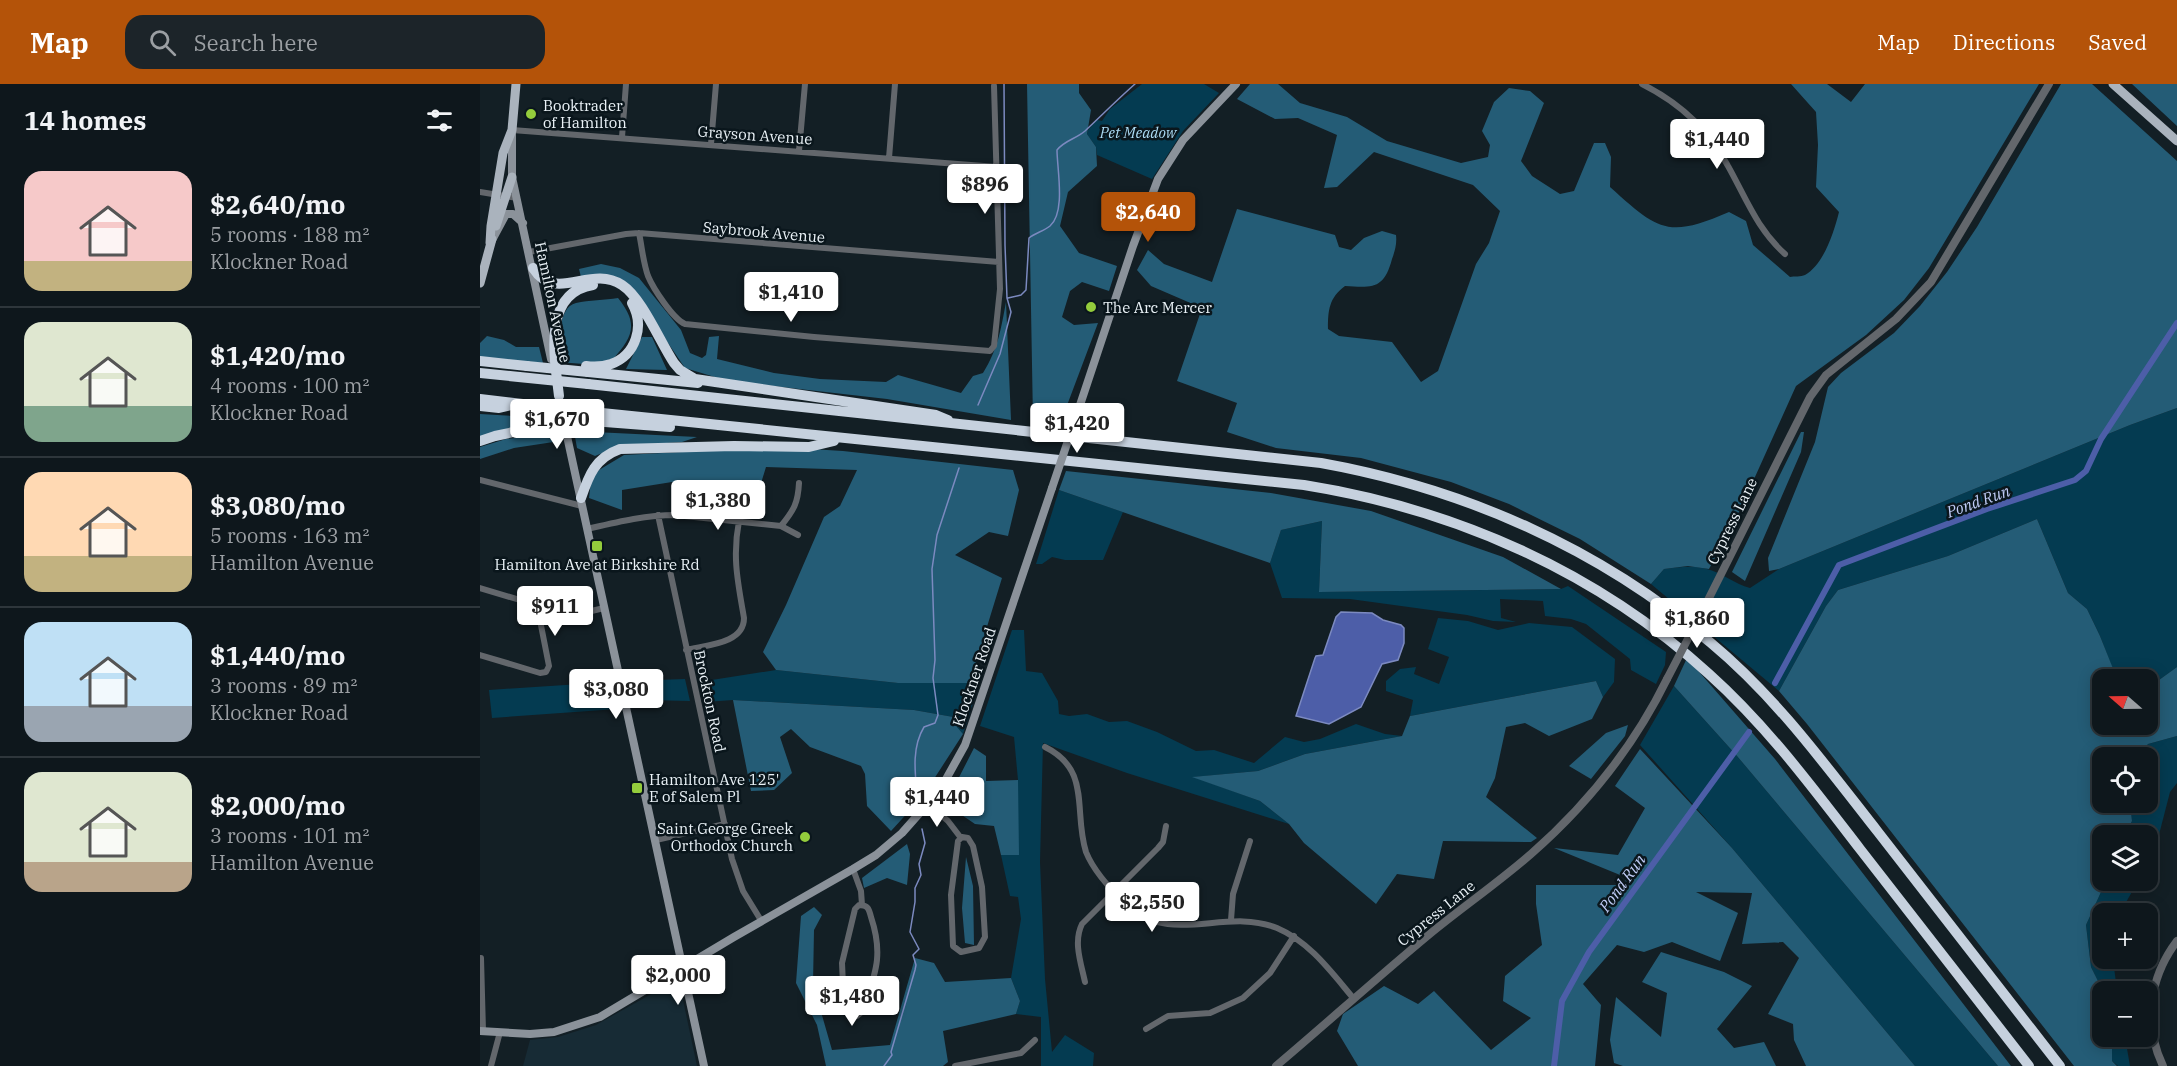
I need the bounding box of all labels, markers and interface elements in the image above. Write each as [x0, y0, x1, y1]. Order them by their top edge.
search box [125, 15, 545, 69]
text: Map [30, 24, 89, 61]
icon: search [146, 26, 179, 59]
text: Search here [194, 28, 318, 57]
text: Map [1877, 28, 1920, 56]
text: Directions [1953, 28, 2055, 56]
text: Saved [2088, 28, 2147, 56]
place label: Booktrader of Hamilton [543, 96, 627, 132]
text: 14 homes [24, 103, 146, 137]
icon: filters [423, 104, 456, 137]
marker: Booktrader of Hamilton [524, 107, 538, 121]
pin: $1,440 [1668, 119, 1766, 170]
street label: Grayson Avenue [697, 122, 813, 148]
park label: Pet Meadow [1099, 123, 1178, 142]
text: $1,440 [1684, 125, 1750, 152]
pin: $896 [949, 164, 1021, 215]
text: $896 [961, 170, 1009, 197]
text: $2,640/mo [210, 187, 345, 221]
pin: $2,640 [1099, 192, 1197, 243]
icon: home [72, 195, 144, 267]
text: $2,640 [1115, 198, 1181, 225]
street label: Saybrook Avenue [702, 217, 826, 247]
text: 5 rooms · 188 m² [210, 221, 369, 248]
street label: Hamilton Avenue [531, 240, 575, 364]
text: Klockner Road [210, 248, 348, 275]
pin: $1,410 [742, 272, 840, 323]
text: $1,410 [758, 278, 824, 305]
place label: The Arc Mercer [1103, 298, 1212, 317]
marker: The Arc Mercer [1084, 300, 1098, 314]
text: $1,420/mo [210, 338, 345, 372]
icon: home [72, 346, 144, 418]
text: 4 rooms · 100 m² [210, 372, 369, 399]
text: Klockner Road [210, 399, 348, 426]
pin: $1,670 [508, 399, 606, 450]
pin: $1,420 [1028, 403, 1126, 454]
text: $1,670 [524, 405, 590, 432]
text: $1,420 [1044, 409, 1110, 436]
street label: Cypress Lane [1703, 474, 1761, 568]
pin: $1,380 [669, 480, 767, 531]
water label: Pond Run [1942, 480, 2013, 522]
text: $1,380 [685, 486, 751, 513]
text: $3,080/mo [210, 488, 345, 522]
icon: home [72, 496, 144, 568]
text: 5 rooms · 163 m² [210, 522, 369, 549]
marker: Hamilton Ave at Birkshire Rd [590, 539, 604, 553]
text: Hamilton Avenue [210, 549, 374, 576]
place label: Hamilton Ave at Birkshire Rd [494, 555, 700, 574]
pin: $911 [519, 586, 591, 637]
text: $911 [531, 592, 579, 619]
pin: $1,860 [1648, 598, 1746, 649]
text: $1,860 [1664, 604, 1730, 631]
street label: Klockner Road [948, 625, 1000, 729]
text: $1,440/mo [210, 638, 345, 672]
icon: home [72, 646, 144, 718]
street label: Brockton Road [690, 648, 730, 754]
pin: $3,080 [567, 669, 665, 720]
north arrow [2092, 669, 2158, 735]
map controls [2092, 669, 2158, 1047]
text: 3 rooms · 89 m² [210, 672, 357, 699]
text: $3,080 [583, 675, 649, 702]
text: Klockner Road [210, 699, 348, 726]
button: locate [2092, 747, 2158, 813]
place label: Hamilton Ave 125' E of Salem Pl [649, 770, 779, 806]
pin: $1,440 [888, 777, 986, 828]
marker: Hamilton Ave 125' E of Salem Pl [630, 781, 644, 795]
text: $1,440 [904, 783, 970, 810]
text: $2,000/mo [210, 788, 345, 822]
icon: home [72, 796, 144, 868]
place label: Saint George Greek Orthodox Church [657, 819, 793, 855]
text: 3 rooms · 101 m² [210, 822, 369, 849]
button: layers [2092, 825, 2158, 891]
marker: Saint George Greek Orthodox Church [798, 830, 812, 844]
text: Hamilton Avenue [210, 849, 374, 876]
water label: Pond Run [1594, 850, 1650, 917]
street label: Cypress Lane [1393, 876, 1479, 950]
pin: $2,550 [1103, 882, 1201, 933]
text: $2,550 [1119, 888, 1185, 915]
button: + [2092, 903, 2158, 969]
pin: $2,000 [629, 955, 727, 1006]
text: $2,000 [645, 961, 711, 988]
pin: $1,480 [803, 976, 901, 1027]
button: − [2092, 981, 2158, 1047]
text: $1,480 [819, 982, 885, 1009]

